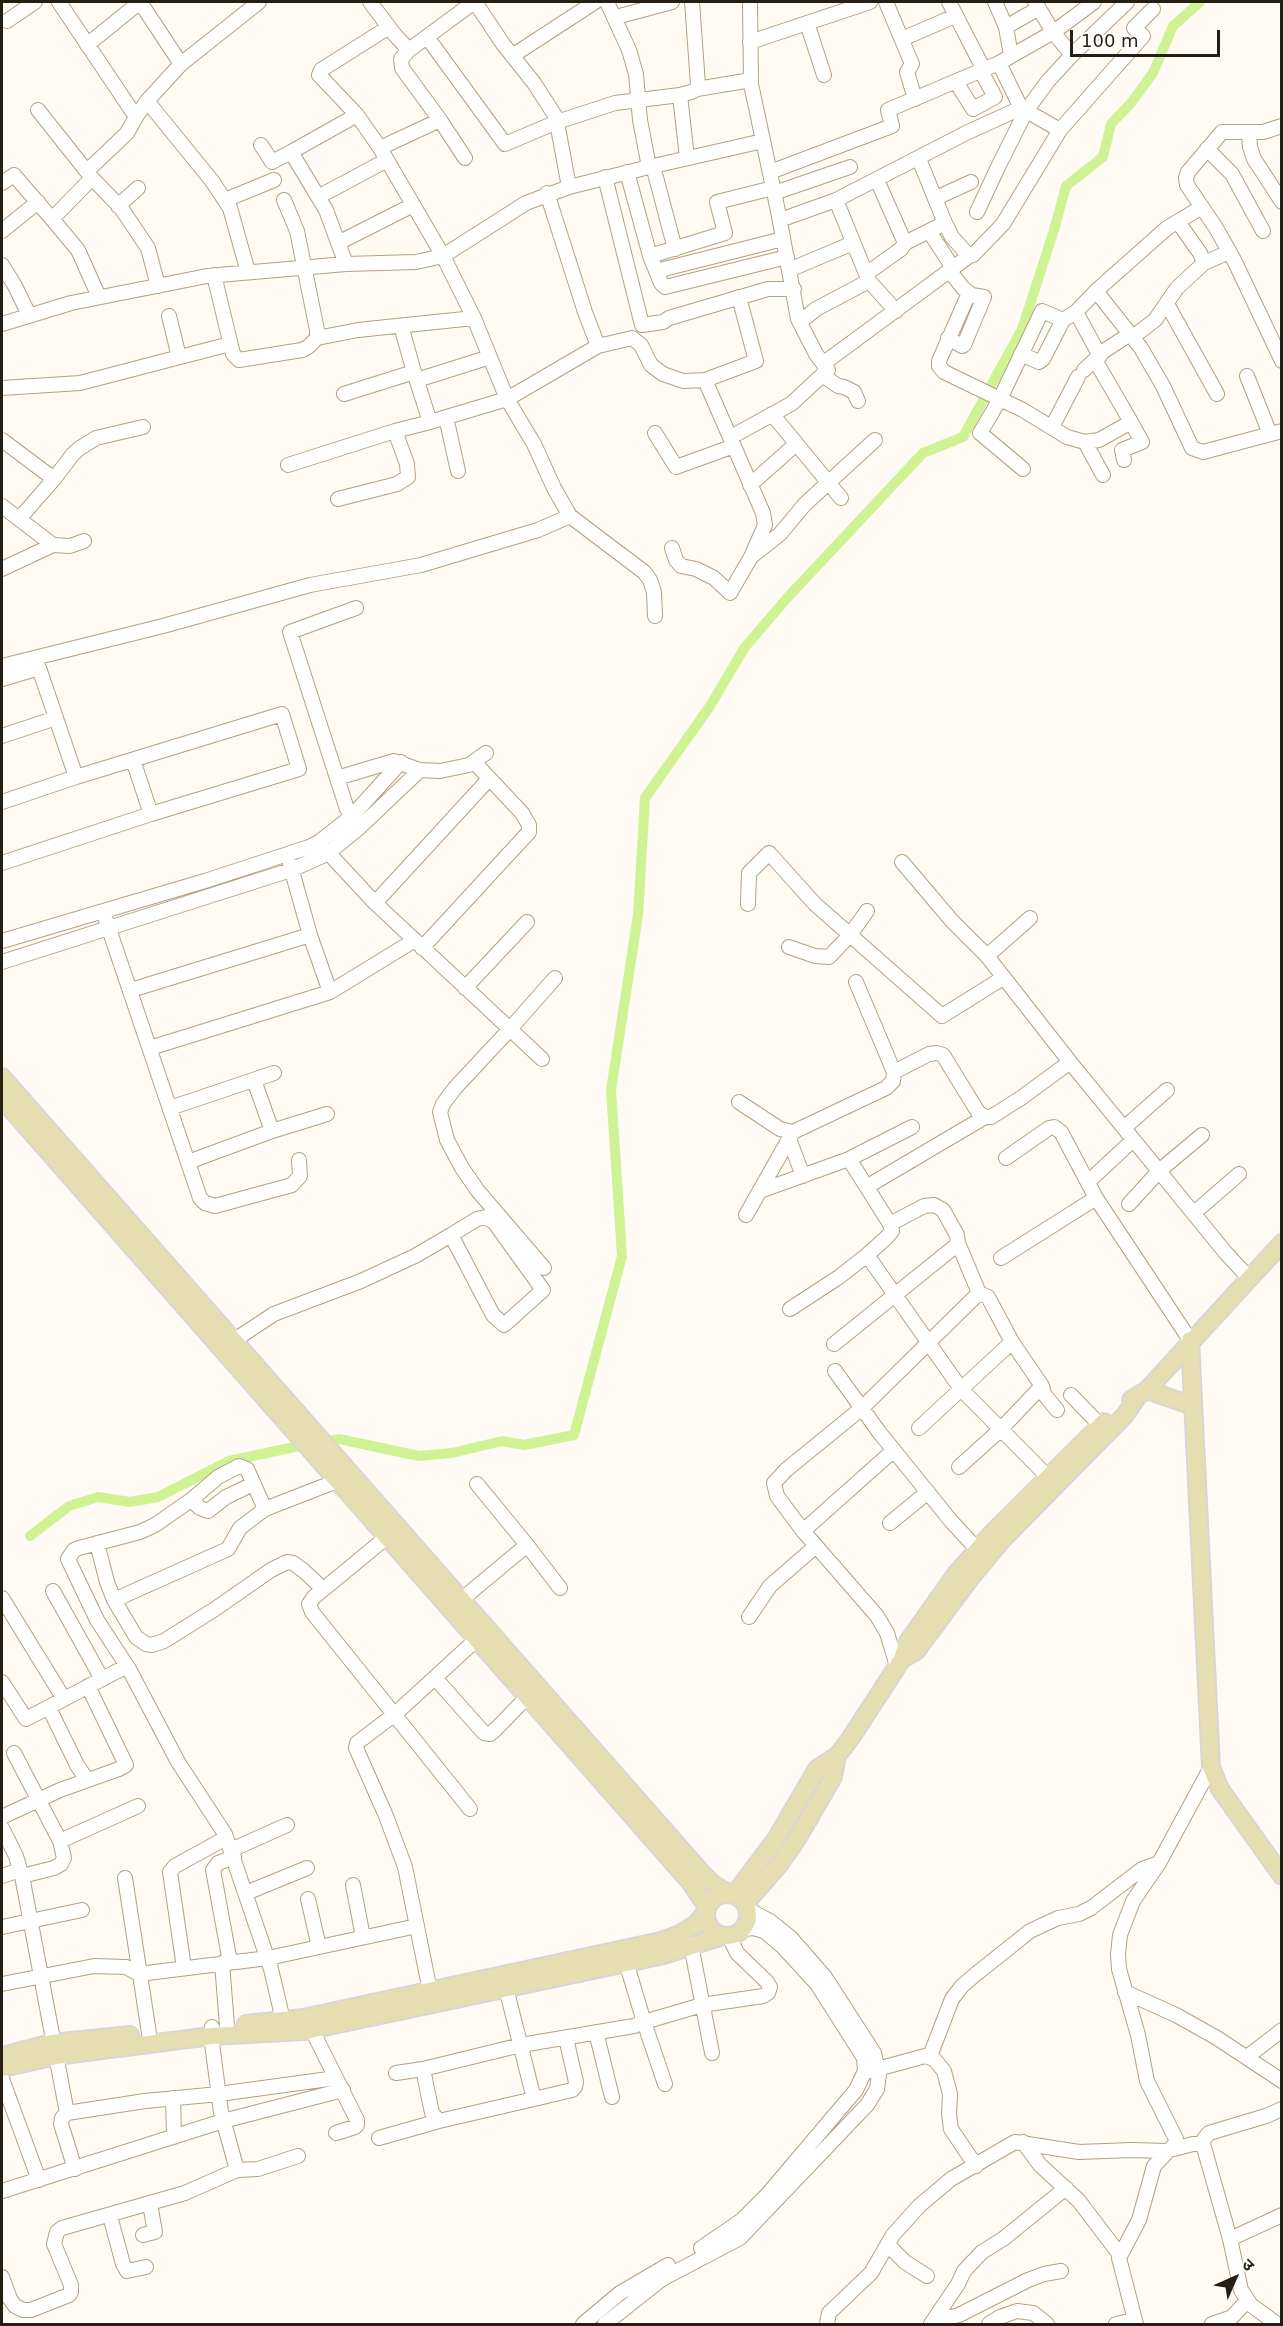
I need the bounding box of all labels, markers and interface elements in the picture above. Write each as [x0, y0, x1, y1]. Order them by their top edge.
scale bar [1073, 18, 1223, 56]
text: 100 m [1081, 30, 1139, 51]
north arrow [1205, 2248, 1265, 2308]
text: उ [1238, 2255, 1258, 2275]

